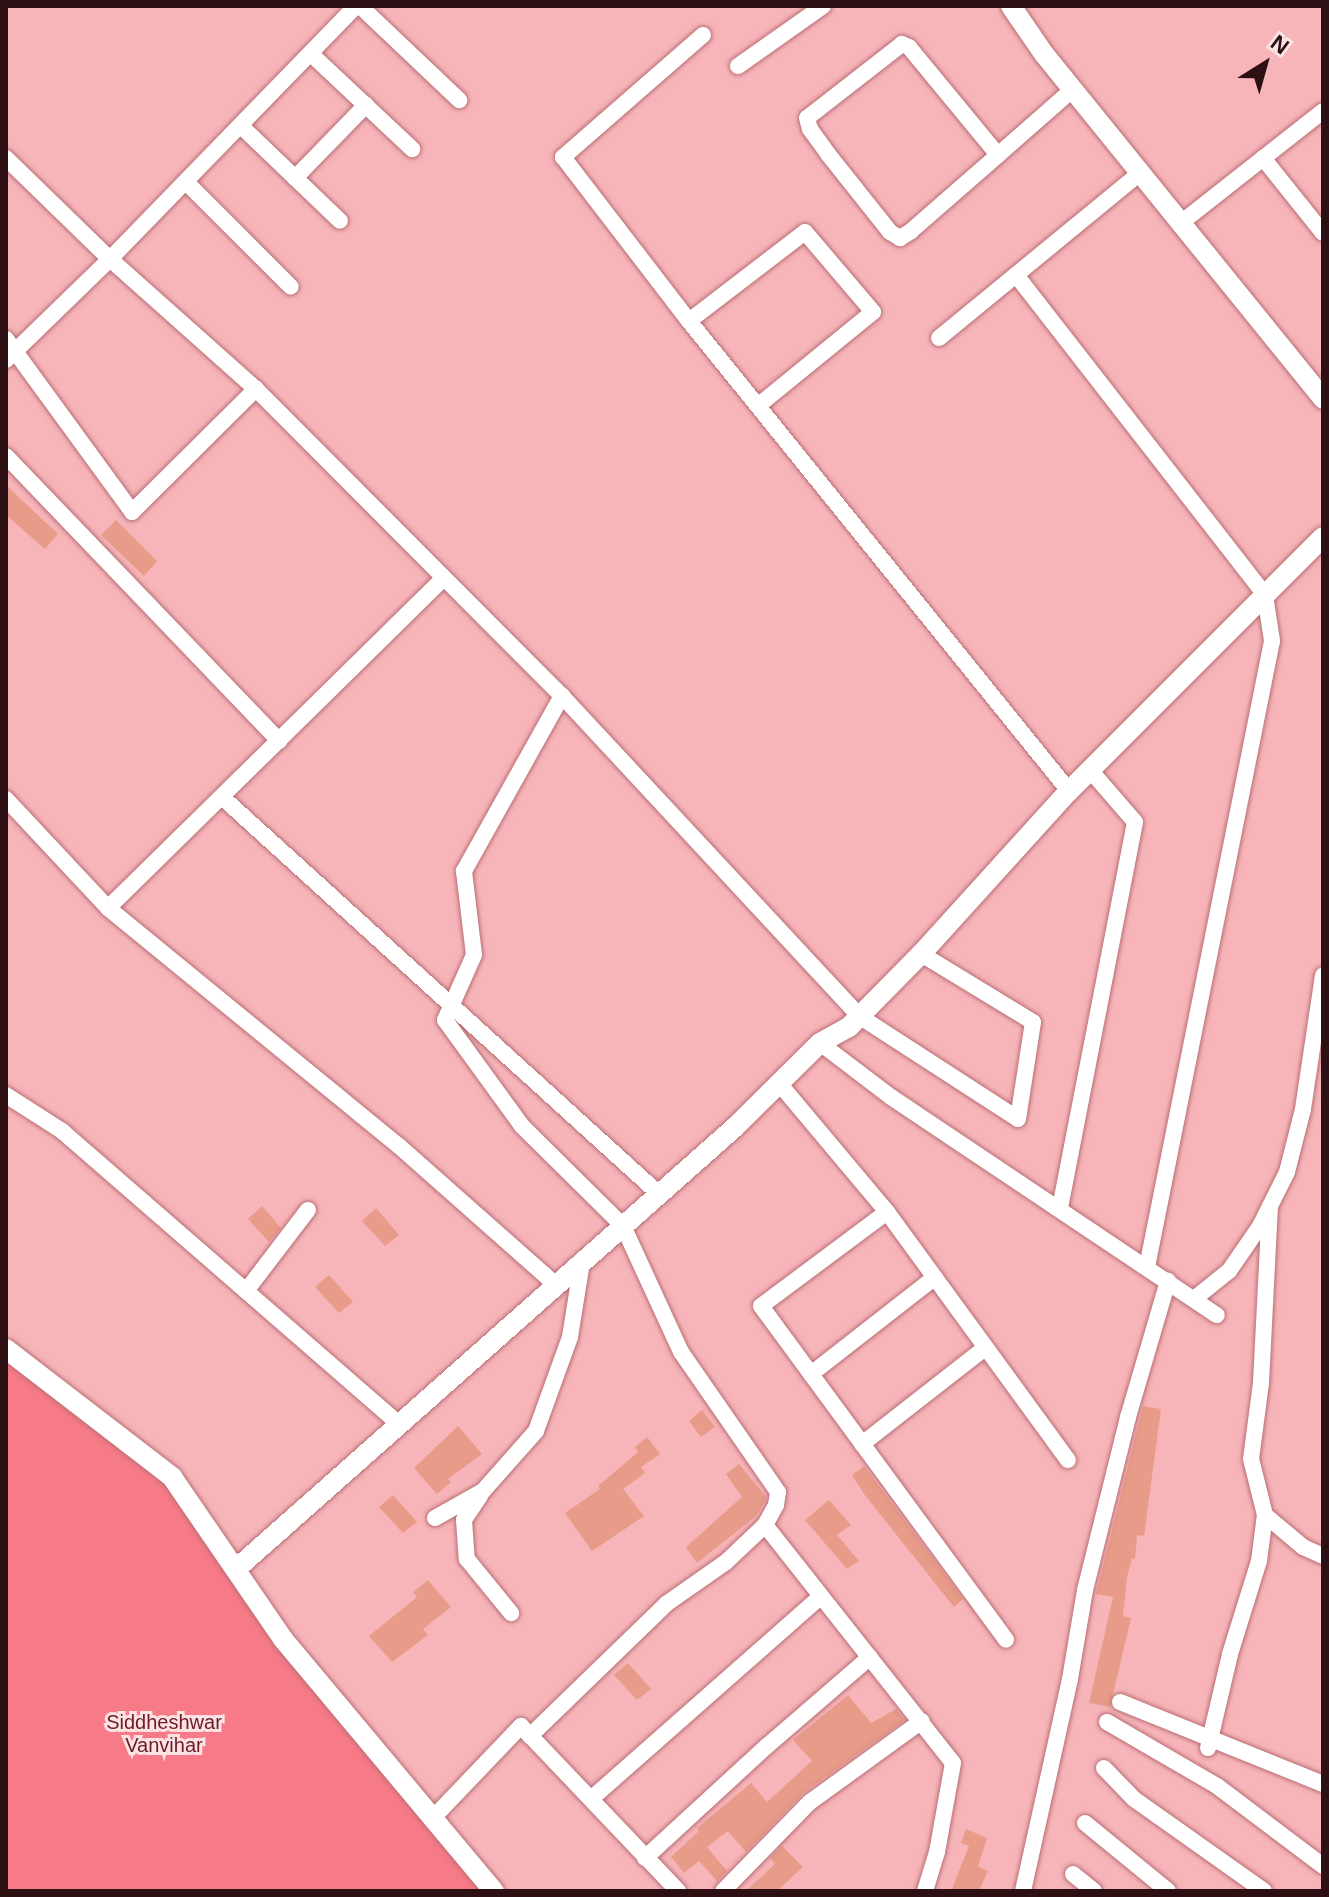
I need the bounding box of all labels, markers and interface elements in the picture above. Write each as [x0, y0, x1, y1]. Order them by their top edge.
north arrow [1225, 24, 1305, 104]
text: N [1266, 30, 1294, 59]
park label: Siddheshwar Vanvihar [106, 1710, 222, 1757]

